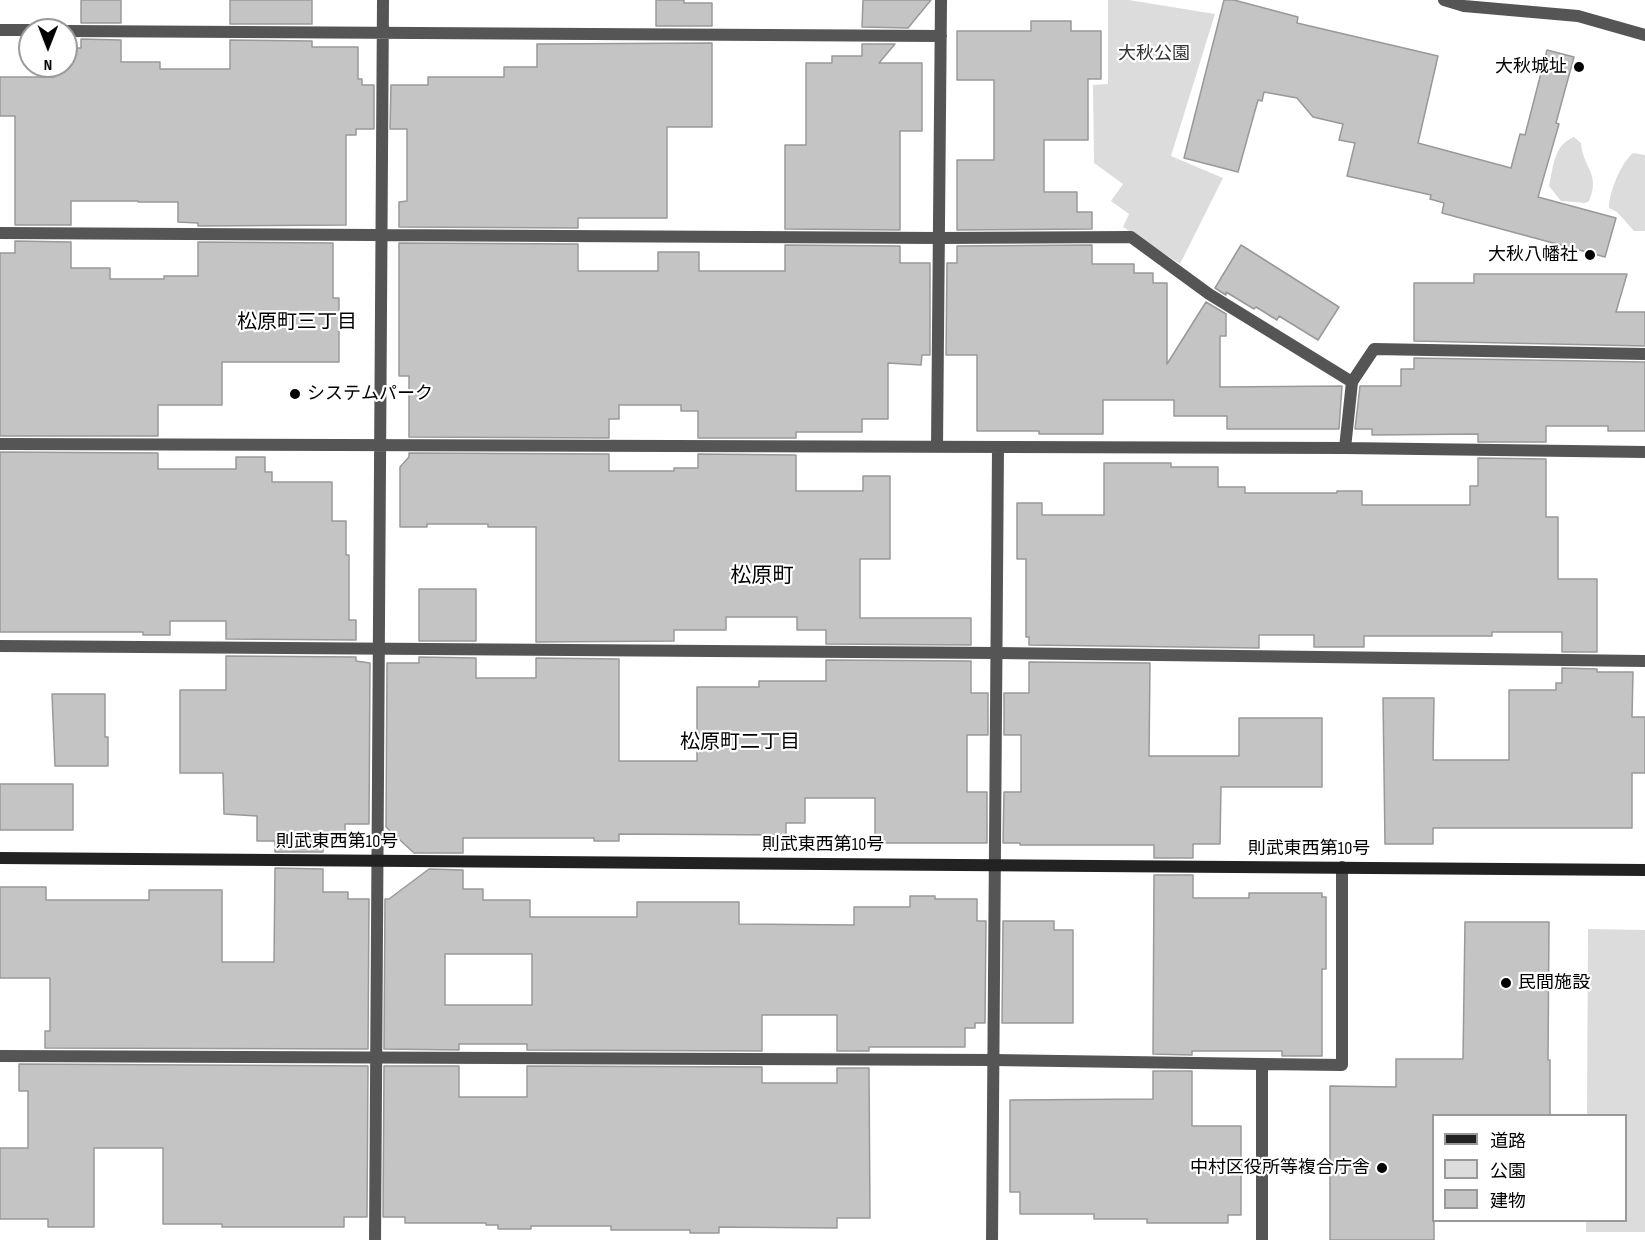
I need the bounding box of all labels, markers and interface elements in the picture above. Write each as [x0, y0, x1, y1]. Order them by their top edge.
north arrow [18, 18, 78, 78]
park label: 大秋公園 [1118, 43, 1190, 65]
text: N [44, 55, 52, 74]
place label: 大秋城址 [1495, 56, 1567, 78]
marker: 大秋城址 [1572, 60, 1586, 74]
place label: 大秋八幡社 [1488, 244, 1578, 266]
marker: 大秋八幡社 [1583, 248, 1597, 262]
district label: 松原町三丁目 [237, 311, 357, 335]
place label: システムパーク [307, 383, 433, 405]
marker: システムパーク [288, 387, 302, 401]
district label: 松原町 [731, 564, 793, 590]
district label: 松原町二丁目 [680, 731, 800, 755]
street label: 則武東西第10号 [276, 831, 398, 853]
street label: 則武東西第10号 [762, 834, 884, 856]
street label: 則武東西第10号 [1248, 838, 1370, 860]
place label: 民間施設 [1518, 972, 1590, 994]
marker: 民間施設 [1499, 976, 1513, 990]
legend [1432, 1114, 1627, 1222]
text: 道路 [1490, 1131, 1526, 1152]
place label: 中村区役所等複合庁舎 [1190, 1157, 1370, 1179]
marker: 中村区役所等複合庁舎 [1375, 1161, 1389, 1175]
text: 公園 [1490, 1161, 1526, 1182]
text: 建物 [1490, 1191, 1526, 1212]

